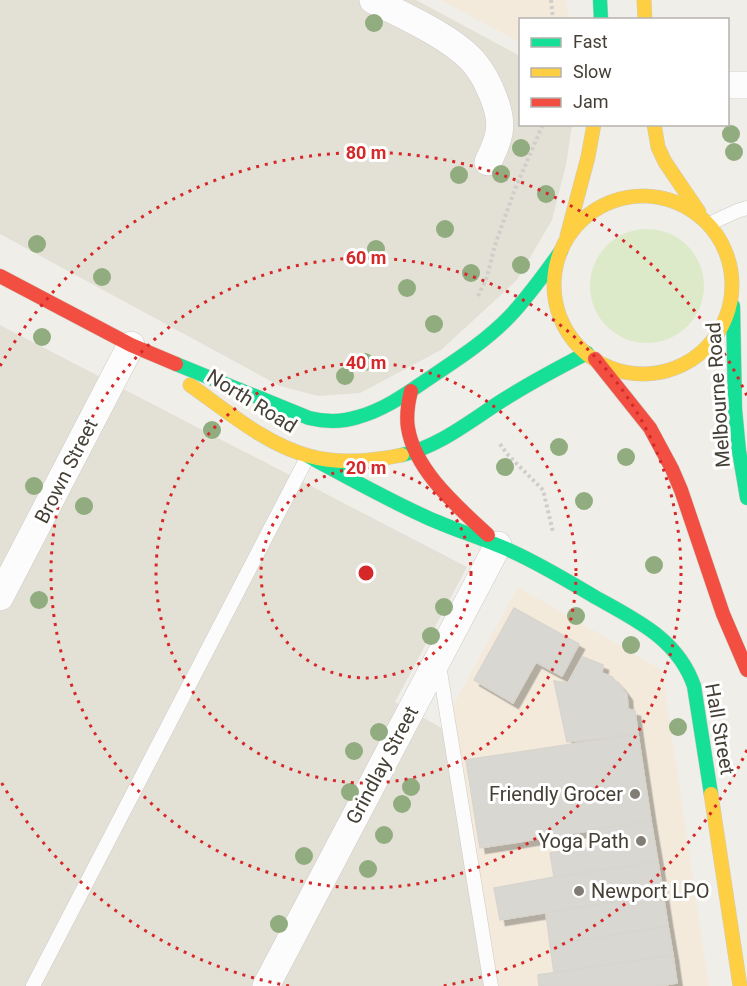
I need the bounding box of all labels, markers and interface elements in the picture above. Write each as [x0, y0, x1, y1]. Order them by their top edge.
legend [519, 18, 729, 126]
text: Fast [573, 31, 608, 52]
text: Slow [573, 61, 612, 82]
text: Jam [573, 91, 609, 112]
text: 80 m [346, 142, 386, 163]
text: 60 m [346, 247, 386, 268]
street label: Melbourne Road [701, 321, 735, 469]
text: 40 m [346, 352, 386, 373]
street label: North Road [203, 364, 301, 438]
street label: Brown Street [29, 415, 103, 527]
text: 20 m [346, 457, 386, 478]
centre of rings [356, 563, 376, 583]
street label: Hall Street [700, 681, 740, 777]
street label: Grindlay Street [341, 702, 423, 828]
place label: Friendly Grocer [489, 782, 623, 806]
marker: Friendly Grocer [628, 787, 642, 801]
place label: Yoga Path [538, 829, 629, 853]
marker: Yoga Path [634, 834, 648, 848]
place label: Newport LPO [591, 879, 709, 903]
marker: Newport LPO [572, 884, 586, 898]

